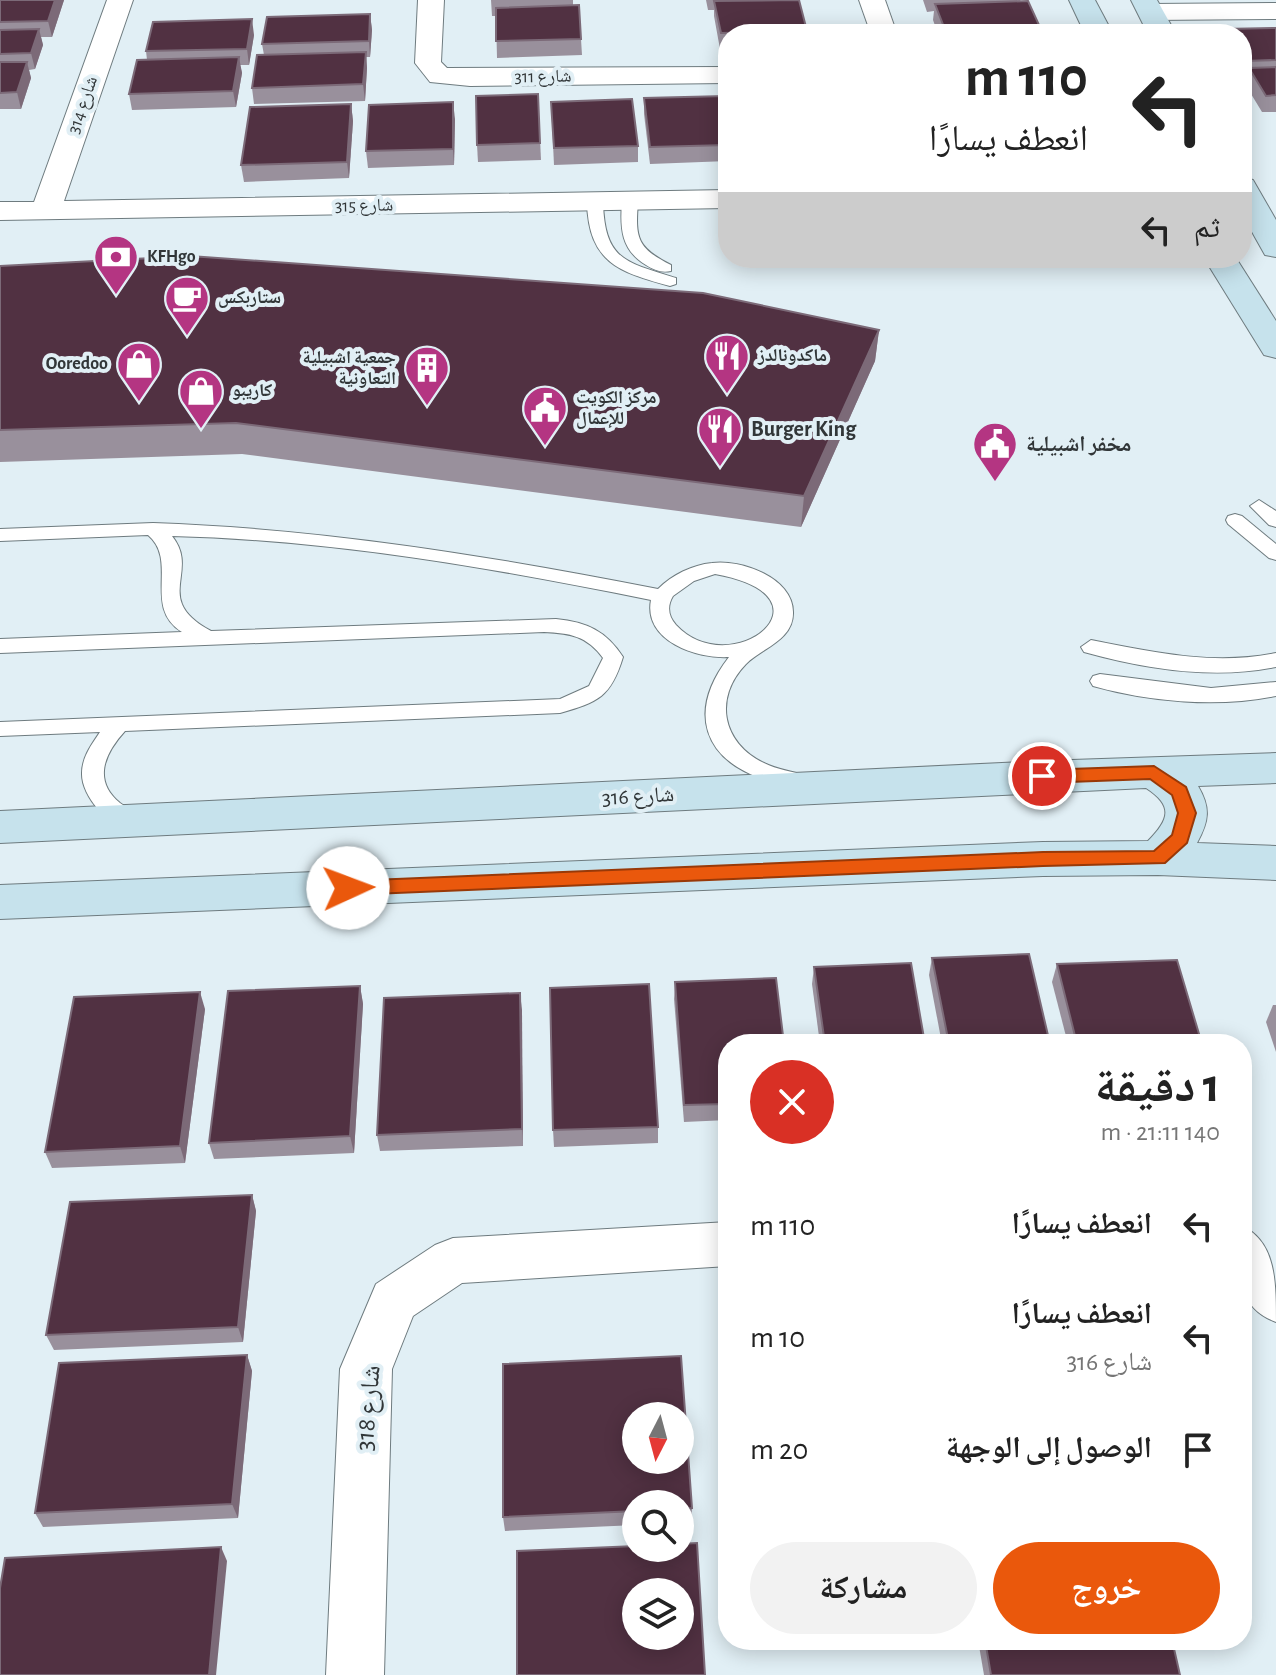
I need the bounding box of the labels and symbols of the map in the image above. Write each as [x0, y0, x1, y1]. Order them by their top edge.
street label: شارع 311 [514, 68, 572, 87]
street label: شارع 314 [65, 74, 102, 136]
street label: شارع 315 [335, 196, 393, 217]
bank icon: KFHgo [92, 233, 140, 296]
place label: KFHgo [147, 248, 196, 266]
cafe icon: ستاربكس [163, 274, 211, 337]
place label: ستاربكس [218, 289, 281, 308]
restaurant icon: ماكدونالدز [703, 332, 751, 395]
shop icon: Ooredoo [115, 340, 163, 403]
building icon: جمعية اشبيلية التعاونية [403, 344, 451, 407]
place label: ماكدونالدز [757, 347, 827, 365]
place label: جمعية اشبيلية التعاونية [303, 349, 396, 388]
place label: Ooredoo [46, 355, 108, 373]
shop icon: كاريبو [177, 367, 225, 430]
place label: كاريبو [232, 382, 272, 401]
public building icon: مركز الكويت للإعمال [521, 384, 569, 447]
place label: مركز الكويت للإعمال [576, 389, 657, 429]
restaurant icon: Burger King [696, 405, 744, 468]
place label: Burger King [751, 418, 857, 440]
public building icon: مخفر اشبيلية [971, 420, 1019, 483]
place label: مخفر اشبيلية [1026, 433, 1132, 457]
pin [1008, 742, 1076, 810]
street label: شارع 316 [601, 783, 675, 811]
position arrow [306, 846, 390, 930]
street label: شارع 318 [351, 1364, 387, 1452]
north arrow [622, 1402, 694, 1474]

